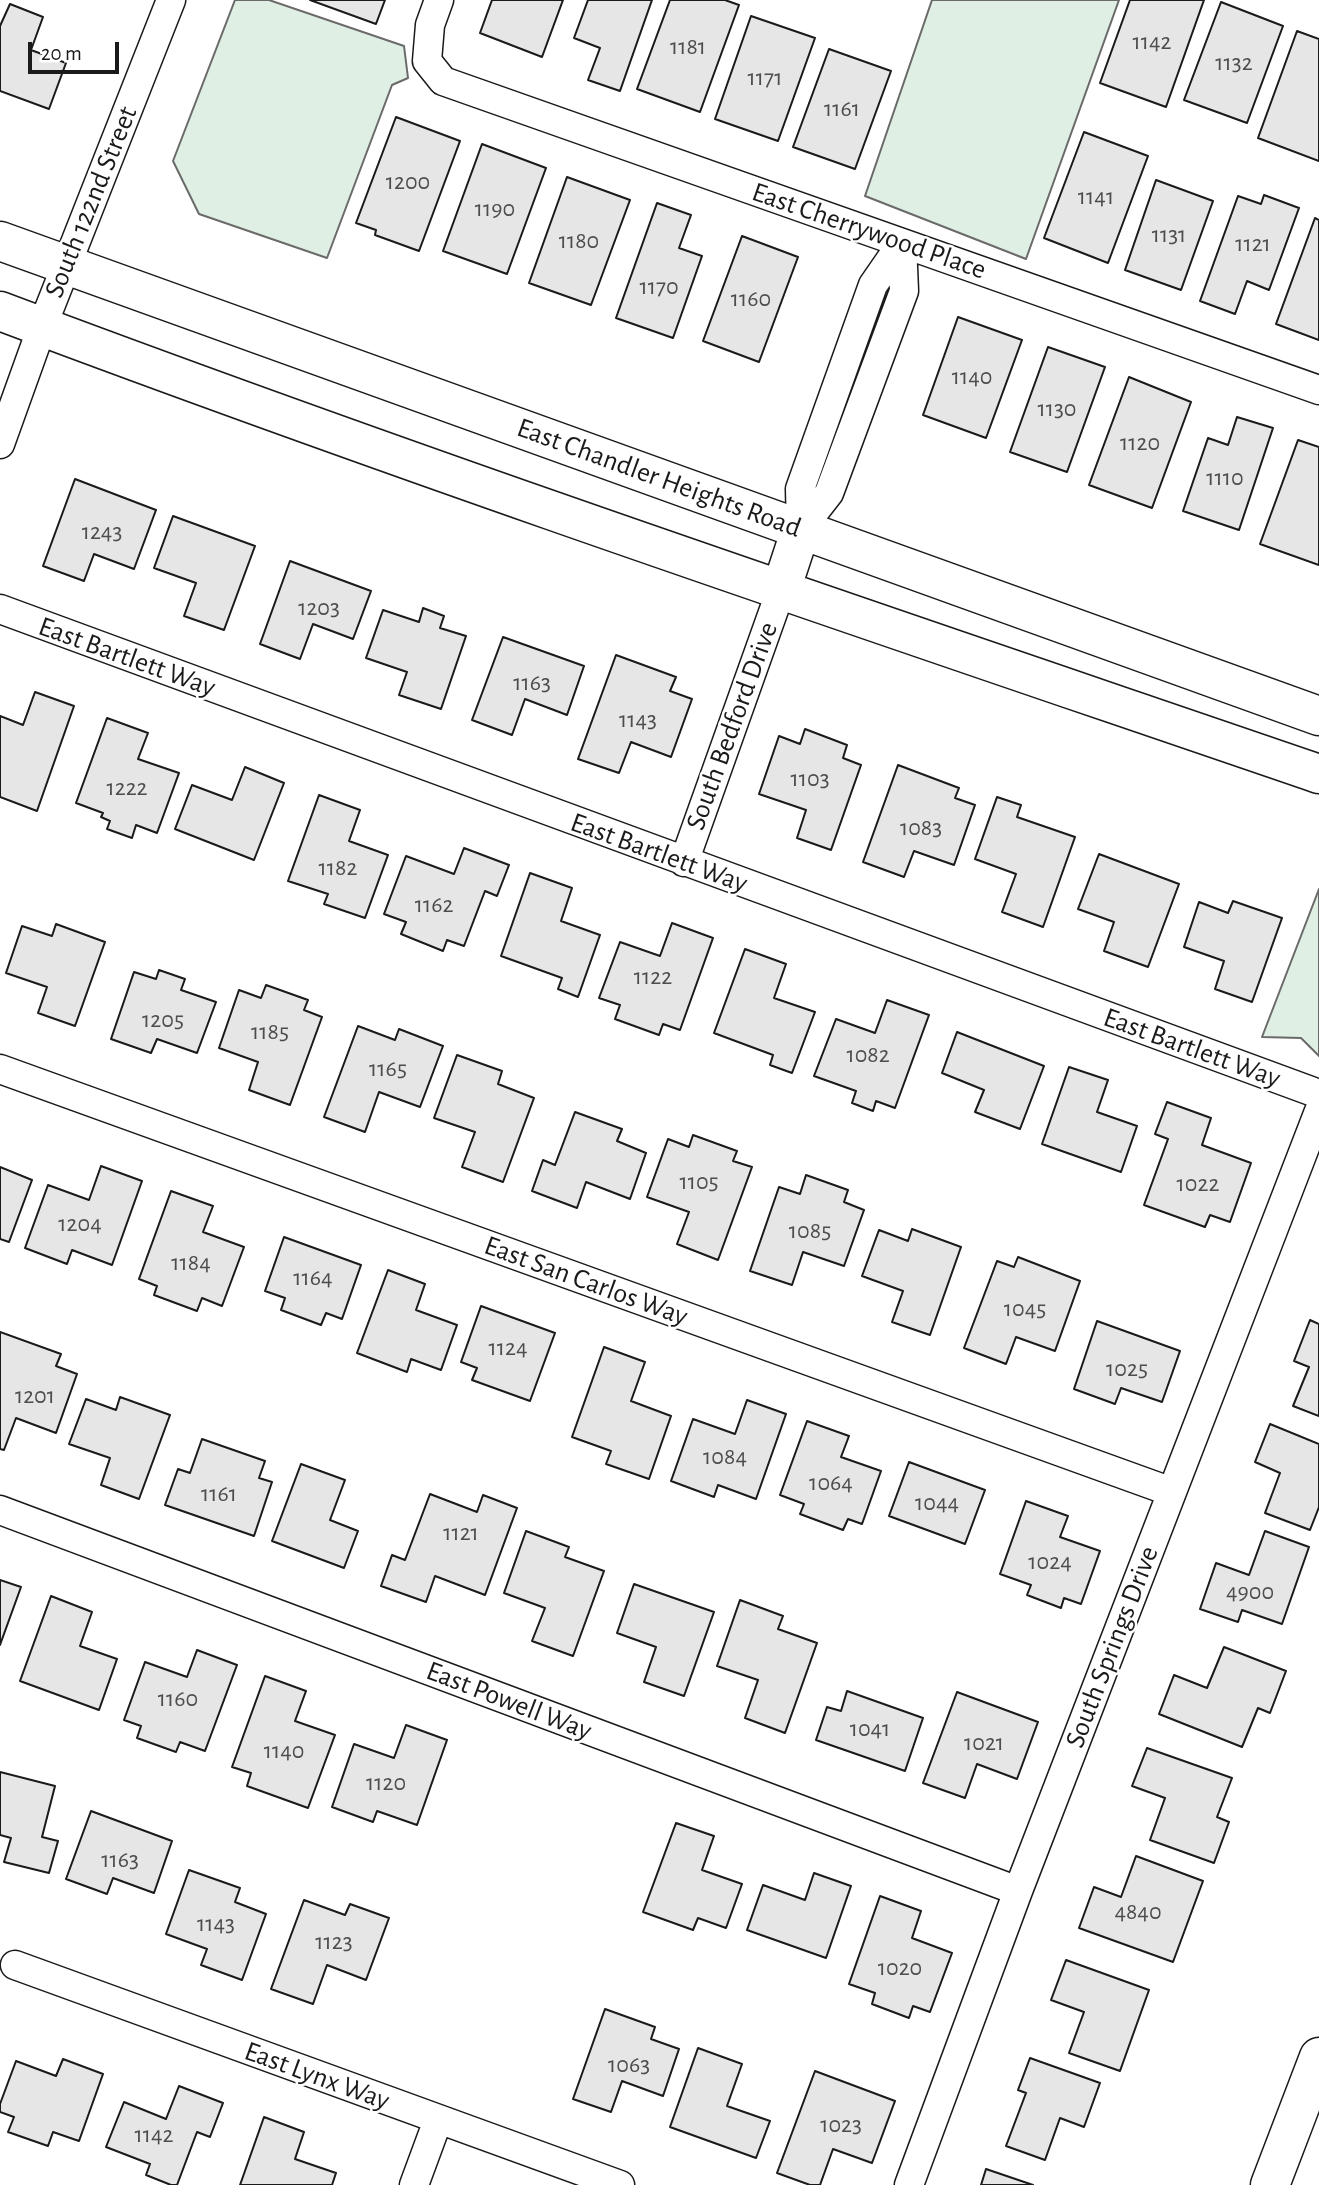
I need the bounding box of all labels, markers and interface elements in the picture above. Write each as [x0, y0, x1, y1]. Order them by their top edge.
scale bar [32, 28, 122, 72]
house number: 1142 [1133, 28, 1171, 56]
house number: 1181 [670, 33, 706, 61]
text: 20 m [41, 43, 82, 64]
house number: 1132 [1215, 49, 1253, 77]
house number: 1171 [748, 64, 782, 92]
house number: 1161 [824, 95, 860, 123]
street label: South 122nd Street [37, 101, 145, 303]
house number: 1200 [386, 168, 430, 196]
street label: East Cherrywood Place [748, 175, 990, 287]
house number: 1141 [1078, 183, 1114, 211]
house number: 1190 [475, 195, 515, 223]
house number: 1131 [1152, 221, 1186, 249]
house number: 1180 [559, 227, 599, 255]
house number: 1121 [1235, 230, 1271, 258]
house number: 1170 [639, 273, 679, 301]
house number: 1160 [731, 285, 771, 313]
house number: 1140 [952, 363, 992, 391]
house number: 1130 [1037, 395, 1077, 423]
street label: East Chandler Heights Road [512, 411, 806, 545]
house number: 1120 [1120, 429, 1160, 457]
house number: 1110 [1206, 464, 1244, 492]
house number: 1243 [82, 518, 122, 546]
house number: 1203 [298, 594, 340, 622]
street label: East Bartlett Way [34, 609, 220, 705]
street label: South Bedford Drive [679, 617, 785, 835]
house number: 1163 [513, 669, 551, 697]
house number: 1143 [619, 706, 657, 734]
house number: 1103 [790, 765, 830, 793]
house number: 1222 [106, 774, 148, 802]
street label: East Bartlett Way [566, 805, 752, 901]
house number: 1083 [900, 814, 942, 842]
house number: 1182 [319, 854, 357, 882]
house number: 1162 [415, 891, 453, 919]
house number: 1122 [634, 963, 672, 991]
street label: East Bartlett Way [1099, 1000, 1285, 1096]
house number: 1205 [142, 1006, 184, 1034]
house number: 1185 [251, 1018, 289, 1046]
house number: 1082 [846, 1041, 890, 1069]
house number: 1165 [369, 1055, 407, 1083]
house number: 1105 [679, 1168, 719, 1196]
house number: 1022 [1177, 1170, 1219, 1198]
house number: 1204 [58, 1210, 102, 1238]
house number: 1085 [789, 1217, 831, 1245]
street label: East San Carlos Way [480, 1229, 692, 1333]
house number: 1184 [171, 1249, 211, 1277]
house number: 1164 [293, 1264, 333, 1292]
house number: 1045 [1004, 1295, 1046, 1323]
house number: 1124 [489, 1334, 527, 1362]
house number: 1025 [1106, 1355, 1148, 1383]
house number: 1201 [15, 1382, 55, 1410]
house number: 1084 [703, 1443, 747, 1471]
house number: 1064 [809, 1469, 853, 1497]
house number: 1161 [201, 1480, 237, 1508]
house number: 1044 [915, 1489, 959, 1517]
house number: 1121 [443, 1519, 479, 1547]
street label: South Springs Drive [1058, 1542, 1166, 1752]
house number: 1024 [1028, 1548, 1072, 1576]
house number: 4900 [1226, 1578, 1274, 1606]
street label: East Powell Way [422, 1654, 596, 1748]
house number: 1160 [158, 1685, 198, 1713]
house number: 1041 [850, 1715, 890, 1743]
house number: 1021 [964, 1729, 1004, 1757]
house number: 1140 [264, 1737, 304, 1765]
house number: 1120 [366, 1769, 406, 1797]
house number: 1163 [101, 1846, 139, 1874]
house number: 4840 [1114, 1898, 1162, 1926]
house number: 1143 [197, 1910, 235, 1938]
house number: 1123 [315, 1928, 353, 1956]
house number: 1020 [878, 1954, 922, 1982]
street label: East Lynx Way [240, 2034, 394, 2118]
house number: 1063 [608, 2051, 650, 2079]
house number: 1023 [820, 2111, 862, 2139]
house number: 1142 [135, 2121, 173, 2149]

